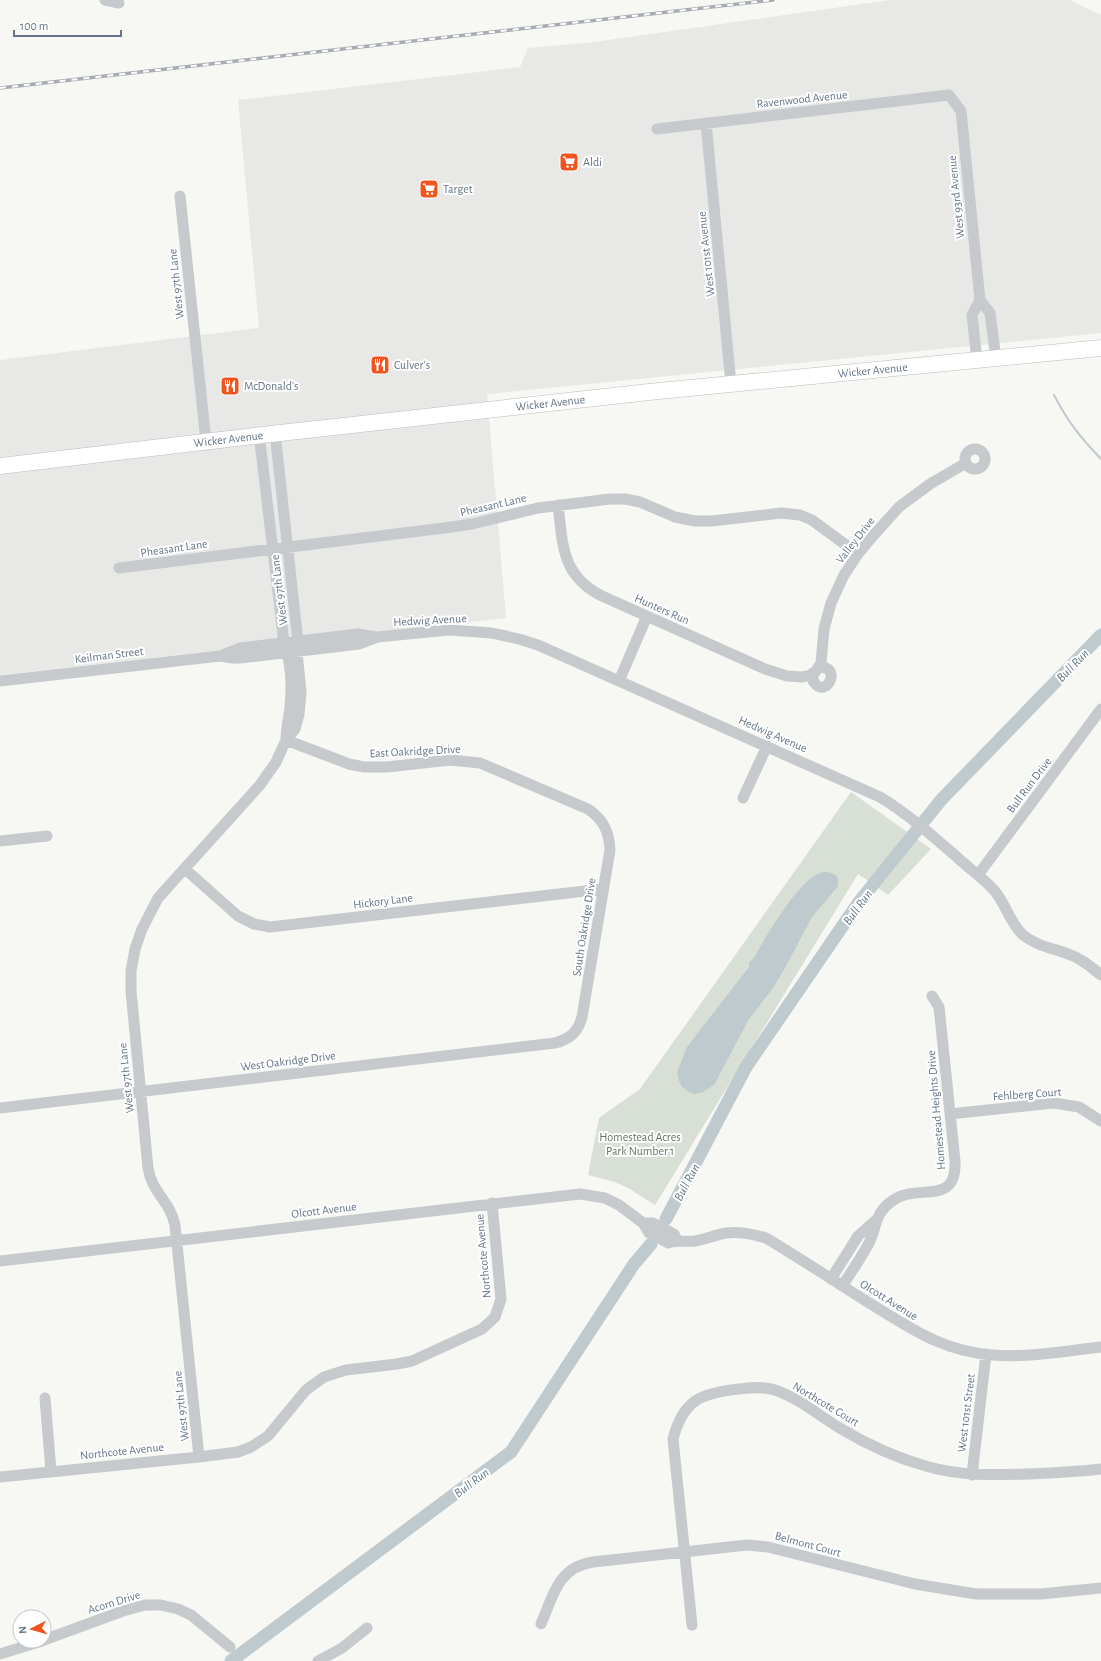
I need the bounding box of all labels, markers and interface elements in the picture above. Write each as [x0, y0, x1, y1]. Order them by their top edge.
scale bar [14, 12, 121, 38]
text: 100 m [20, 20, 48, 32]
street label: Ravenwood Avenue [756, 88, 848, 110]
supermarket icon: Aldi [558, 151, 580, 173]
street label: West 93rd Avenue [946, 155, 966, 239]
place label: Aldi [583, 156, 602, 168]
supermarket icon: Target [418, 178, 440, 200]
place label: Target [443, 183, 473, 195]
street label: West 101st Avenue [696, 211, 716, 297]
street label: West 97th Lane [166, 248, 186, 320]
restaurant icon: Culver's [369, 354, 391, 376]
place label: Culver's [394, 359, 430, 371]
street label: Wicker Avenue [837, 361, 908, 380]
restaurant icon: McDonald's [219, 375, 241, 397]
place label: McDonald's [244, 380, 298, 392]
street label: Wicker Avenue [515, 393, 586, 413]
street label: Wicker Avenue [193, 429, 264, 449]
street label: Pheasant Lane [459, 492, 527, 518]
street label: Valley Drive [833, 515, 878, 566]
street label: Pheasant Lane [140, 537, 208, 559]
street label: West 97th Lane [269, 554, 289, 626]
street label: Hunters Run [633, 592, 691, 626]
street label: Hedwig Avenue [393, 612, 467, 628]
street label: Keilman Street [74, 645, 144, 665]
water label: Bull Run [1055, 647, 1092, 685]
street label: Hedwig Avenue [737, 714, 809, 754]
street label: East Oakridge Drive [369, 743, 461, 759]
street label: Bull Run Drive [1004, 755, 1054, 815]
street label: South Oakridge Drive [570, 877, 598, 977]
water label: Bull Run [841, 888, 875, 928]
street label: Hickory Lane [352, 891, 414, 912]
street label: West 97th Lane [116, 1042, 136, 1114]
street label: West Oakridge Drive [240, 1049, 336, 1073]
street label: Homestead Heights Drive [925, 1050, 947, 1170]
street label: Fehlberg Court [992, 1086, 1062, 1102]
park label: Homestead Acres Park Number 1 [599, 1131, 681, 1157]
water label: Bull Run [672, 1162, 702, 1203]
street label: Olcott Avenue [291, 1200, 357, 1220]
street label: Northcote Avenue [473, 1213, 493, 1299]
street label: Olcott Avenue [858, 1277, 920, 1323]
street label: West 97th Lane [171, 1370, 191, 1442]
street label: West 101st Street [955, 1373, 977, 1453]
street label: Northcote Court [791, 1380, 861, 1429]
street label: Northcote Avenue [79, 1441, 165, 1461]
water label: Bull Run [452, 1466, 492, 1500]
street label: Belmont Court [774, 1529, 842, 1559]
street label: Acorn Drive [86, 1588, 142, 1616]
north arrow [12, 1609, 52, 1649]
text: N [17, 1626, 28, 1634]

